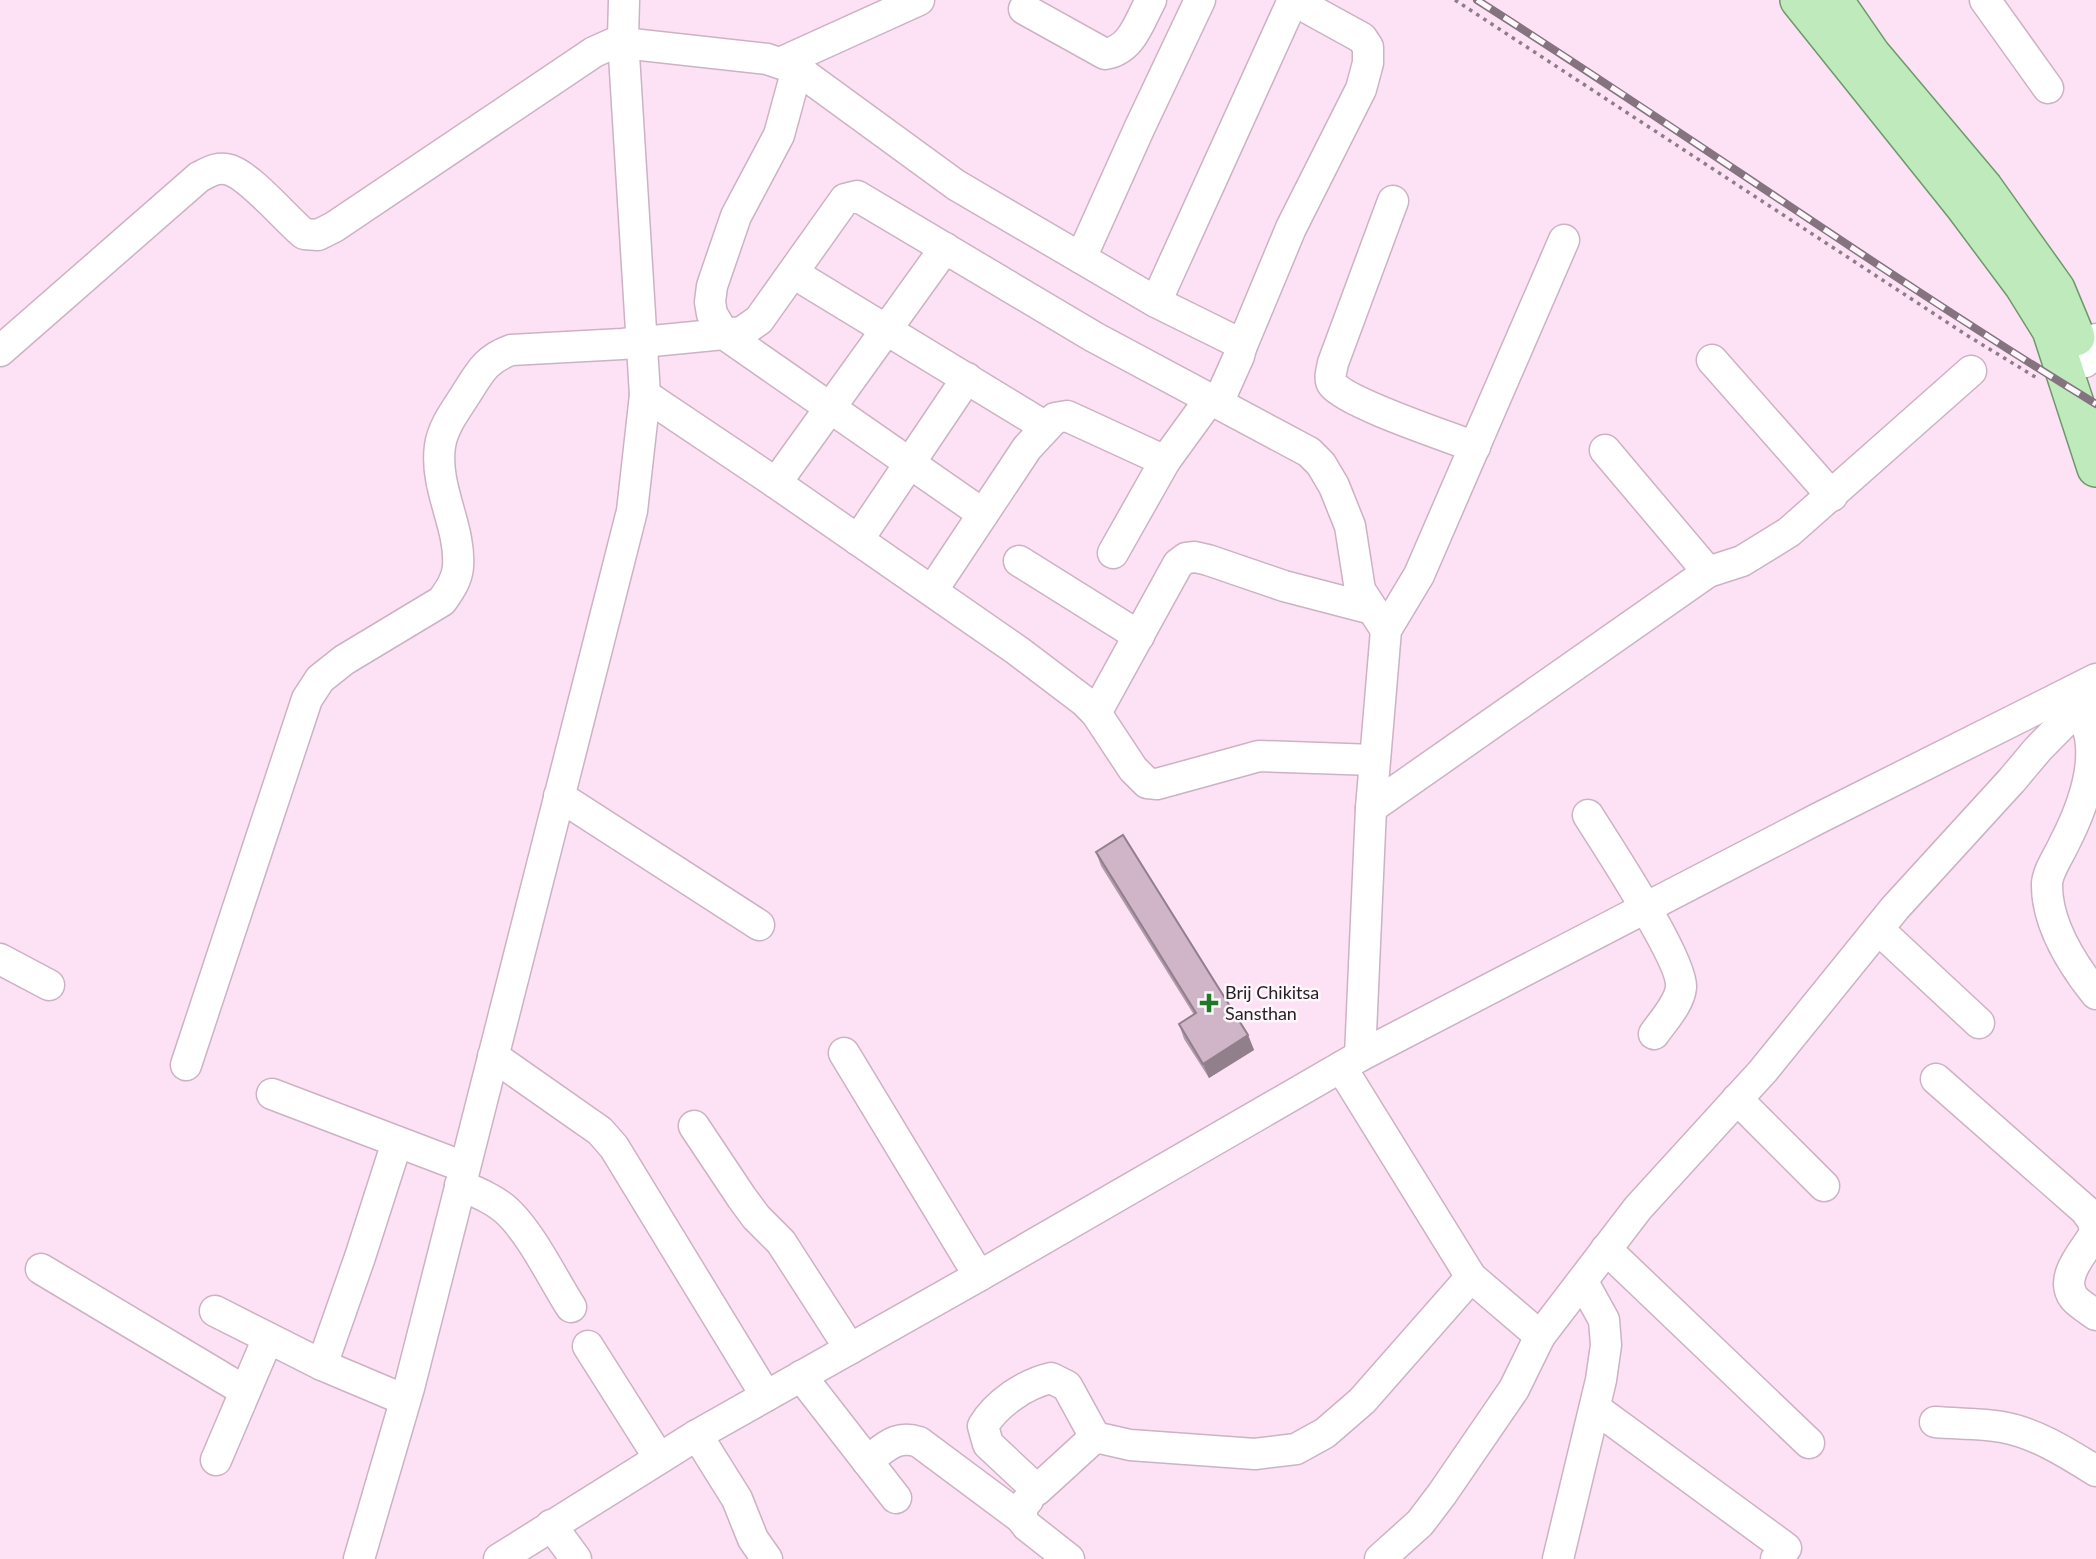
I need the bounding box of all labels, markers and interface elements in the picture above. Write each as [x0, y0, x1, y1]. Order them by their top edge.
place label: Brij Chikitsa Sansthan [1225, 981, 1319, 1024]
marker: Brij Chikitsa Sansthan [1199, 993, 1219, 1013]

